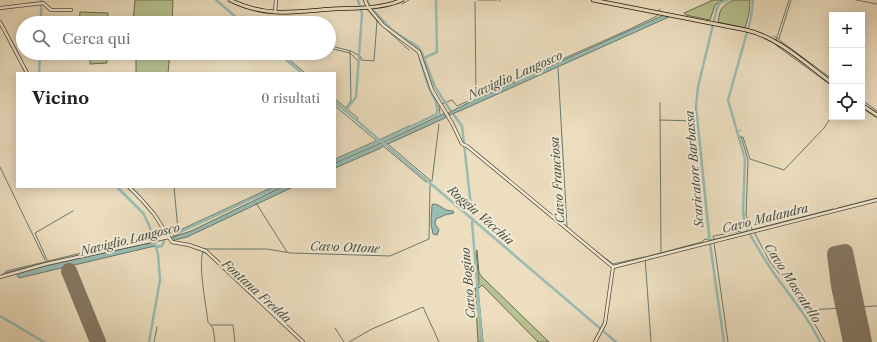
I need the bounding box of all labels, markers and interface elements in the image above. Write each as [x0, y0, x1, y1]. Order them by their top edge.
map controls [829, 12, 865, 120]
button: + [829, 12, 865, 48]
search box [16, 16, 336, 60]
icon: search [30, 27, 52, 49]
text: Cerca qui [62, 29, 131, 48]
water label: Naviglio Langosco [464, 47, 565, 103]
button: − [829, 48, 865, 84]
button: locate [829, 84, 865, 120]
text: Vicino [32, 88, 89, 108]
text: 0 risultati [261, 90, 320, 106]
water label: Scaricatore Barbassa [681, 110, 707, 229]
water label: Cavo Franciosa [546, 136, 568, 224]
water label: Roggia Vecchia [444, 181, 517, 248]
water label: Cavo Malandra [720, 200, 810, 236]
water label: Naviglio Langosco [78, 219, 182, 259]
water label: Cavo Ottone [310, 238, 381, 256]
water label: Cavo Moscatello [762, 240, 825, 326]
water label: Cavo Bogino [457, 246, 479, 319]
water label: Fontana Fredda [219, 255, 295, 326]

